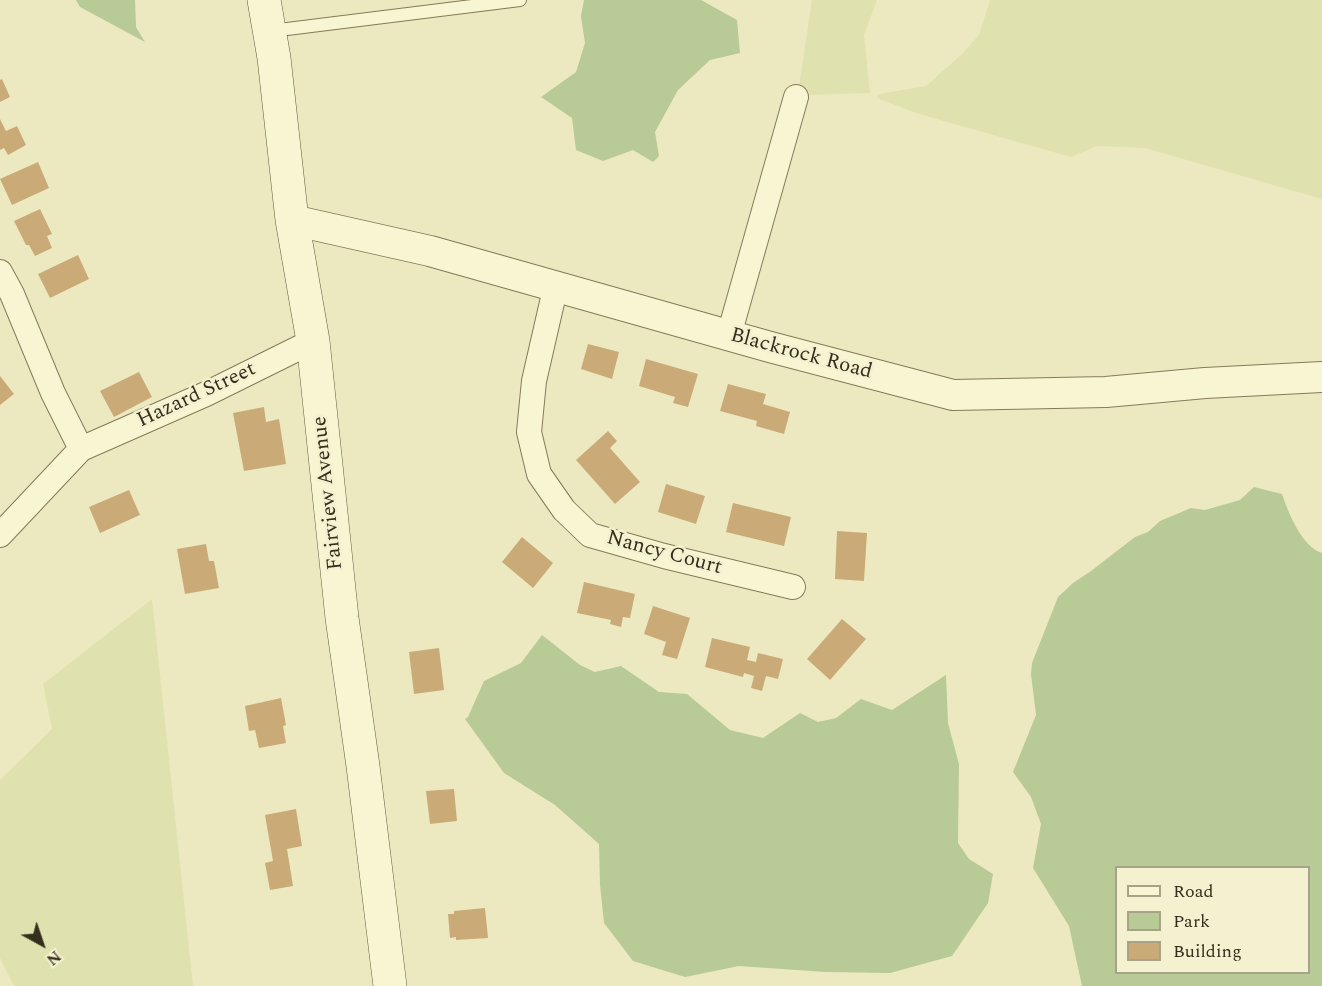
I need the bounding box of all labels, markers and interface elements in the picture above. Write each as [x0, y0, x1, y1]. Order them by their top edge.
street label: Blackrock Road [727, 324, 875, 386]
street label: Hazard Street [134, 358, 260, 434]
street label: Fairview Avenue [308, 415, 350, 571]
street label: Nancy Court [603, 526, 725, 582]
legend [1115, 866, 1310, 974]
text: Road [1173, 878, 1214, 905]
text: Park [1173, 908, 1210, 935]
north arrow [12, 914, 72, 974]
text: Building [1173, 938, 1242, 965]
text: N [41, 944, 66, 971]

